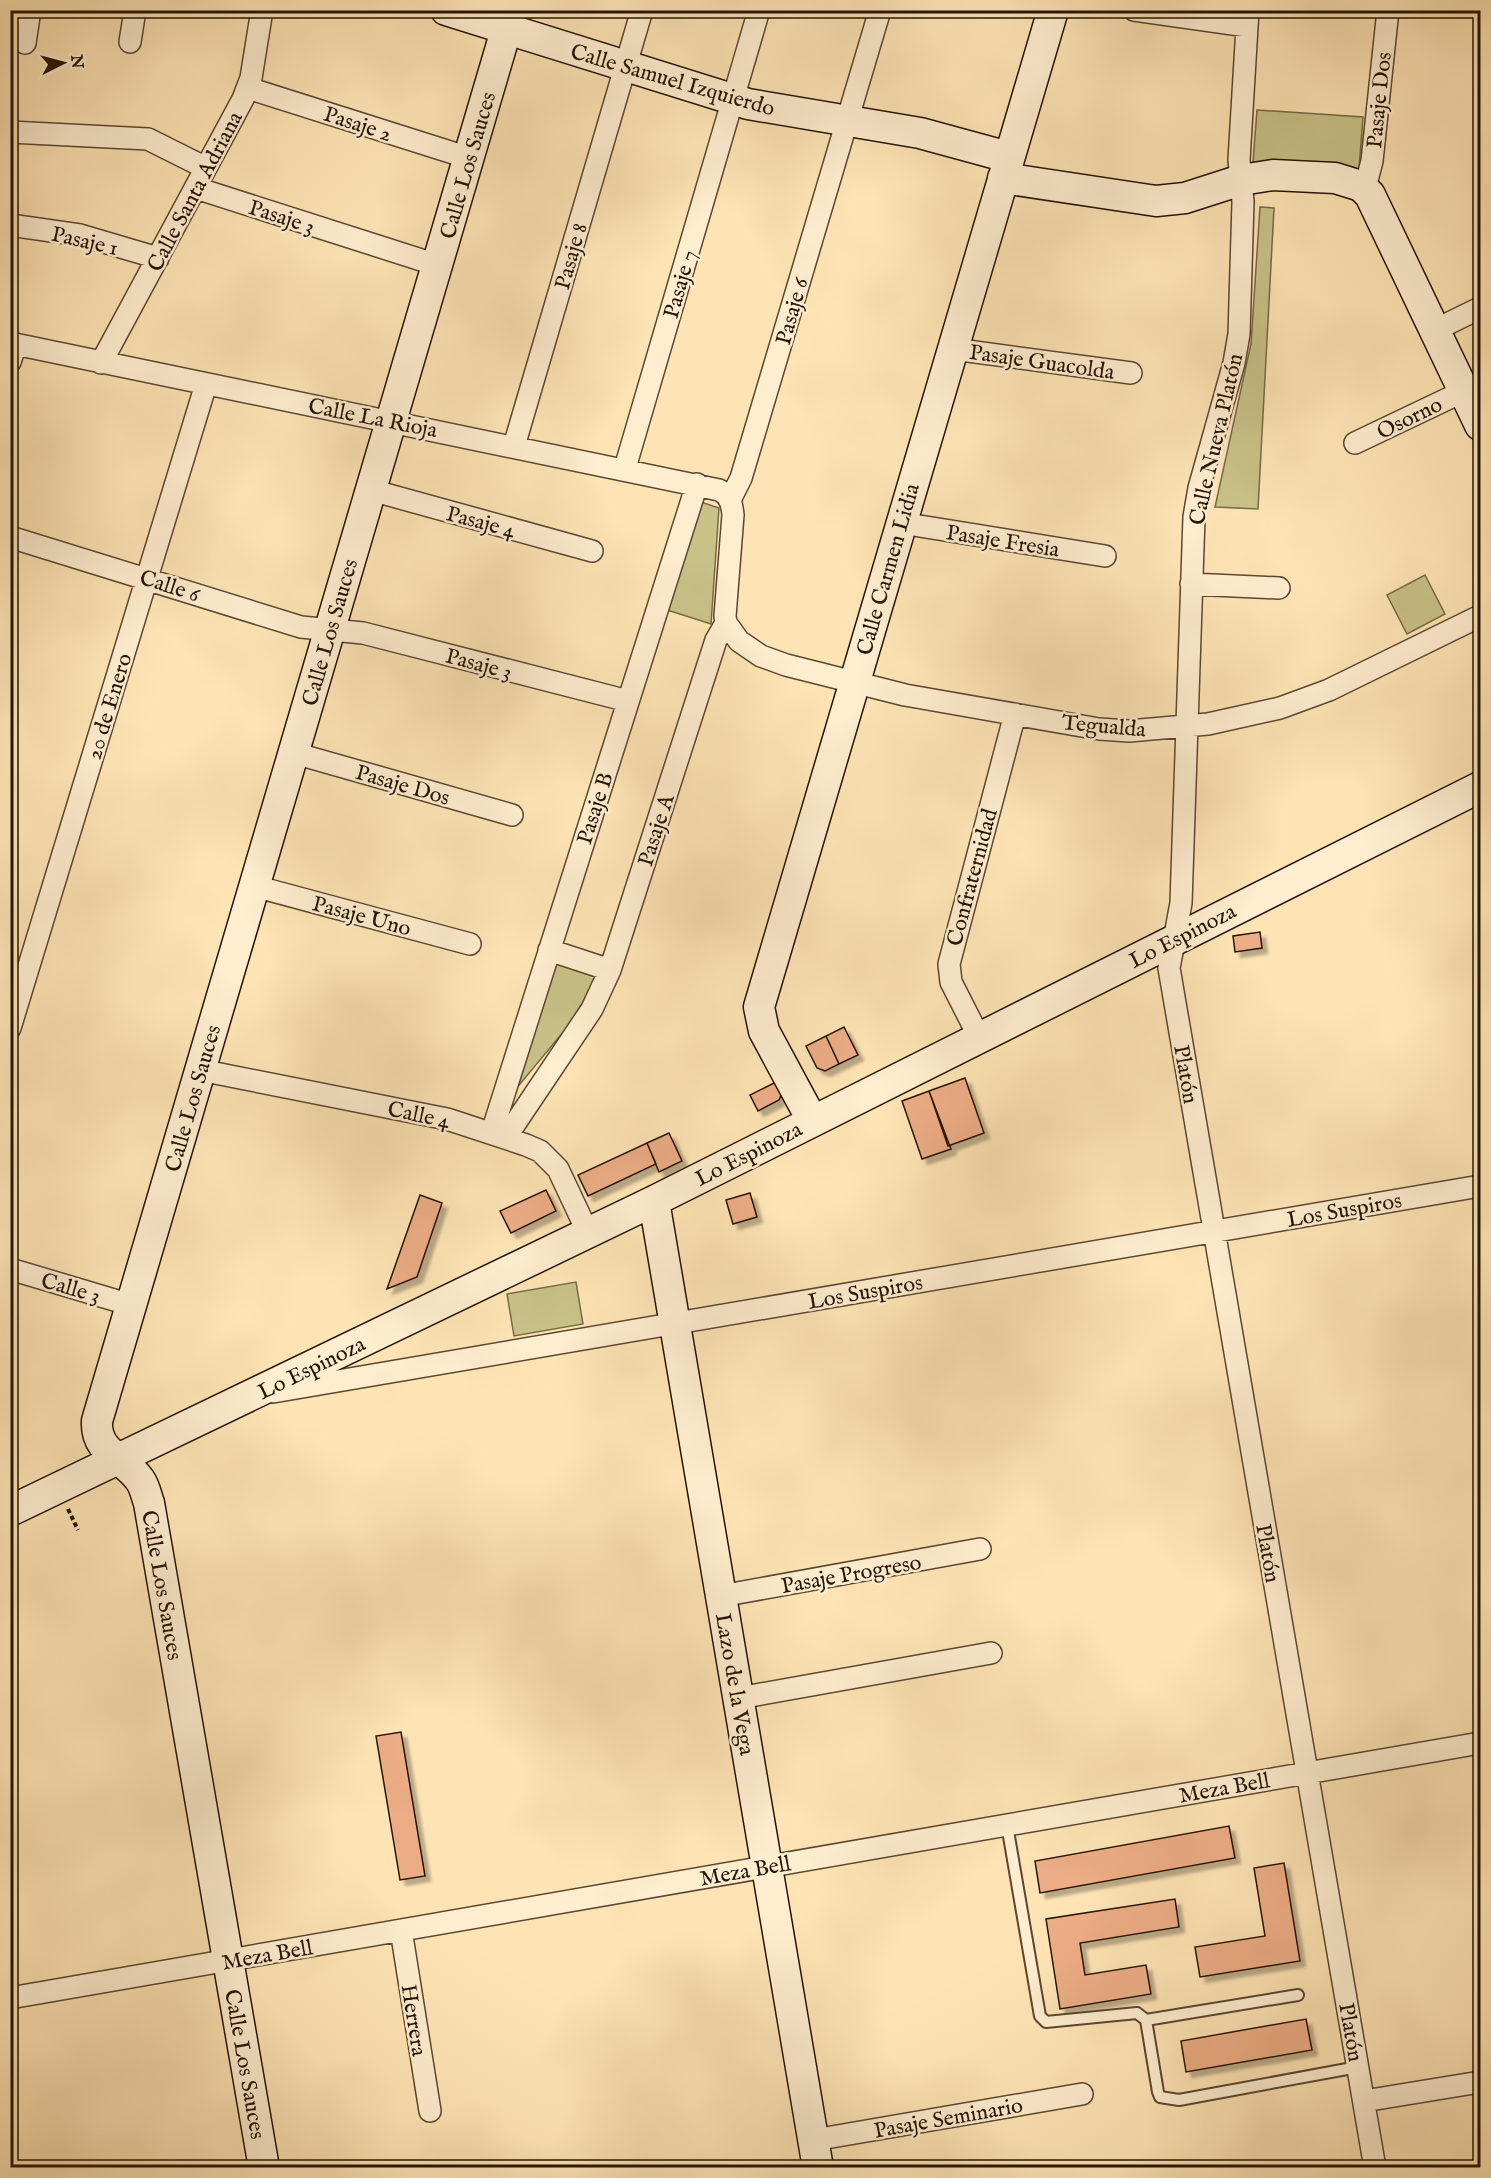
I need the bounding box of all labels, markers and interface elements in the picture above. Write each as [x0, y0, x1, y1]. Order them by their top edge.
north arrow [33, 33, 93, 93]
street label: Calle Samuel Izquierdo [567, 38, 778, 124]
street label: Pasaje Dos [1361, 51, 1399, 150]
text: N [65, 53, 87, 70]
street label: Calle Los Sauces [435, 89, 503, 242]
street label: Pasaje 2 [320, 101, 395, 149]
street label: Calle Santa Adriana [142, 106, 250, 277]
street label: Pasaje 3 [245, 194, 318, 242]
street label: Pasaje 8 [549, 220, 595, 293]
street label: Pasaje 1 [48, 221, 121, 263]
street label: Pasaje 7 [658, 247, 704, 322]
street label: Pasaje 6 [770, 274, 816, 348]
street label: Pasaje Guacolda [967, 339, 1117, 387]
street label: Calle Nueva Platón [1184, 351, 1250, 528]
street label: Osorno [1373, 391, 1447, 447]
street label: Calle La Rioja [306, 393, 440, 445]
street label: Calle Carmen Lidia [851, 480, 927, 659]
street label: Pasaje 4 [443, 500, 518, 546]
street label: Pasaje Fresia [944, 519, 1062, 565]
street label: Calle Los Sauces [297, 556, 365, 709]
street label: Calle 6 [136, 564, 204, 610]
street label: Pasaje 3 [442, 643, 515, 687]
street label: 20 de Enero [81, 650, 139, 763]
street label: Tegualda [1061, 709, 1147, 745]
street label: Pasaje Dos [352, 759, 453, 813]
street label: Pasaje B [571, 769, 621, 848]
street label: Pasaje A [632, 790, 682, 870]
street label: Confraternidad [941, 806, 1005, 949]
street label: Pasaje Uno [309, 890, 414, 944]
street label: Lo Espinoza [1125, 898, 1242, 976]
street label: Calle Los Sauces [160, 1022, 228, 1175]
street label: Platón [1166, 1043, 1204, 1106]
street label: Calle 4 [385, 1096, 452, 1136]
street label: Lo Espinoza [691, 1116, 808, 1194]
street label: Los Suspiros [1285, 1187, 1404, 1235]
street label: Calle 3 [38, 1267, 103, 1311]
street label: Los Suspiros [806, 1269, 925, 1317]
street label: Lo Espinoza [253, 1330, 371, 1407]
street label: Calle Los Sauces [134, 1508, 188, 1663]
street label: Platón [1248, 1522, 1286, 1585]
street label: Pasaje Progreso [779, 1549, 924, 1601]
street label: Lazo de la Vega [708, 1611, 760, 1758]
street label: Meza Bell [1177, 1767, 1272, 1811]
street label: Meza Bell [698, 1850, 793, 1894]
street label: Meza Bell [220, 1934, 315, 1978]
street label: Herrera [394, 1982, 433, 2059]
street label: Calle Los Sauces [217, 1987, 271, 2142]
street label: Platón [1331, 2001, 1369, 2064]
street label: Pasaje Seminario [872, 2092, 1025, 2146]

